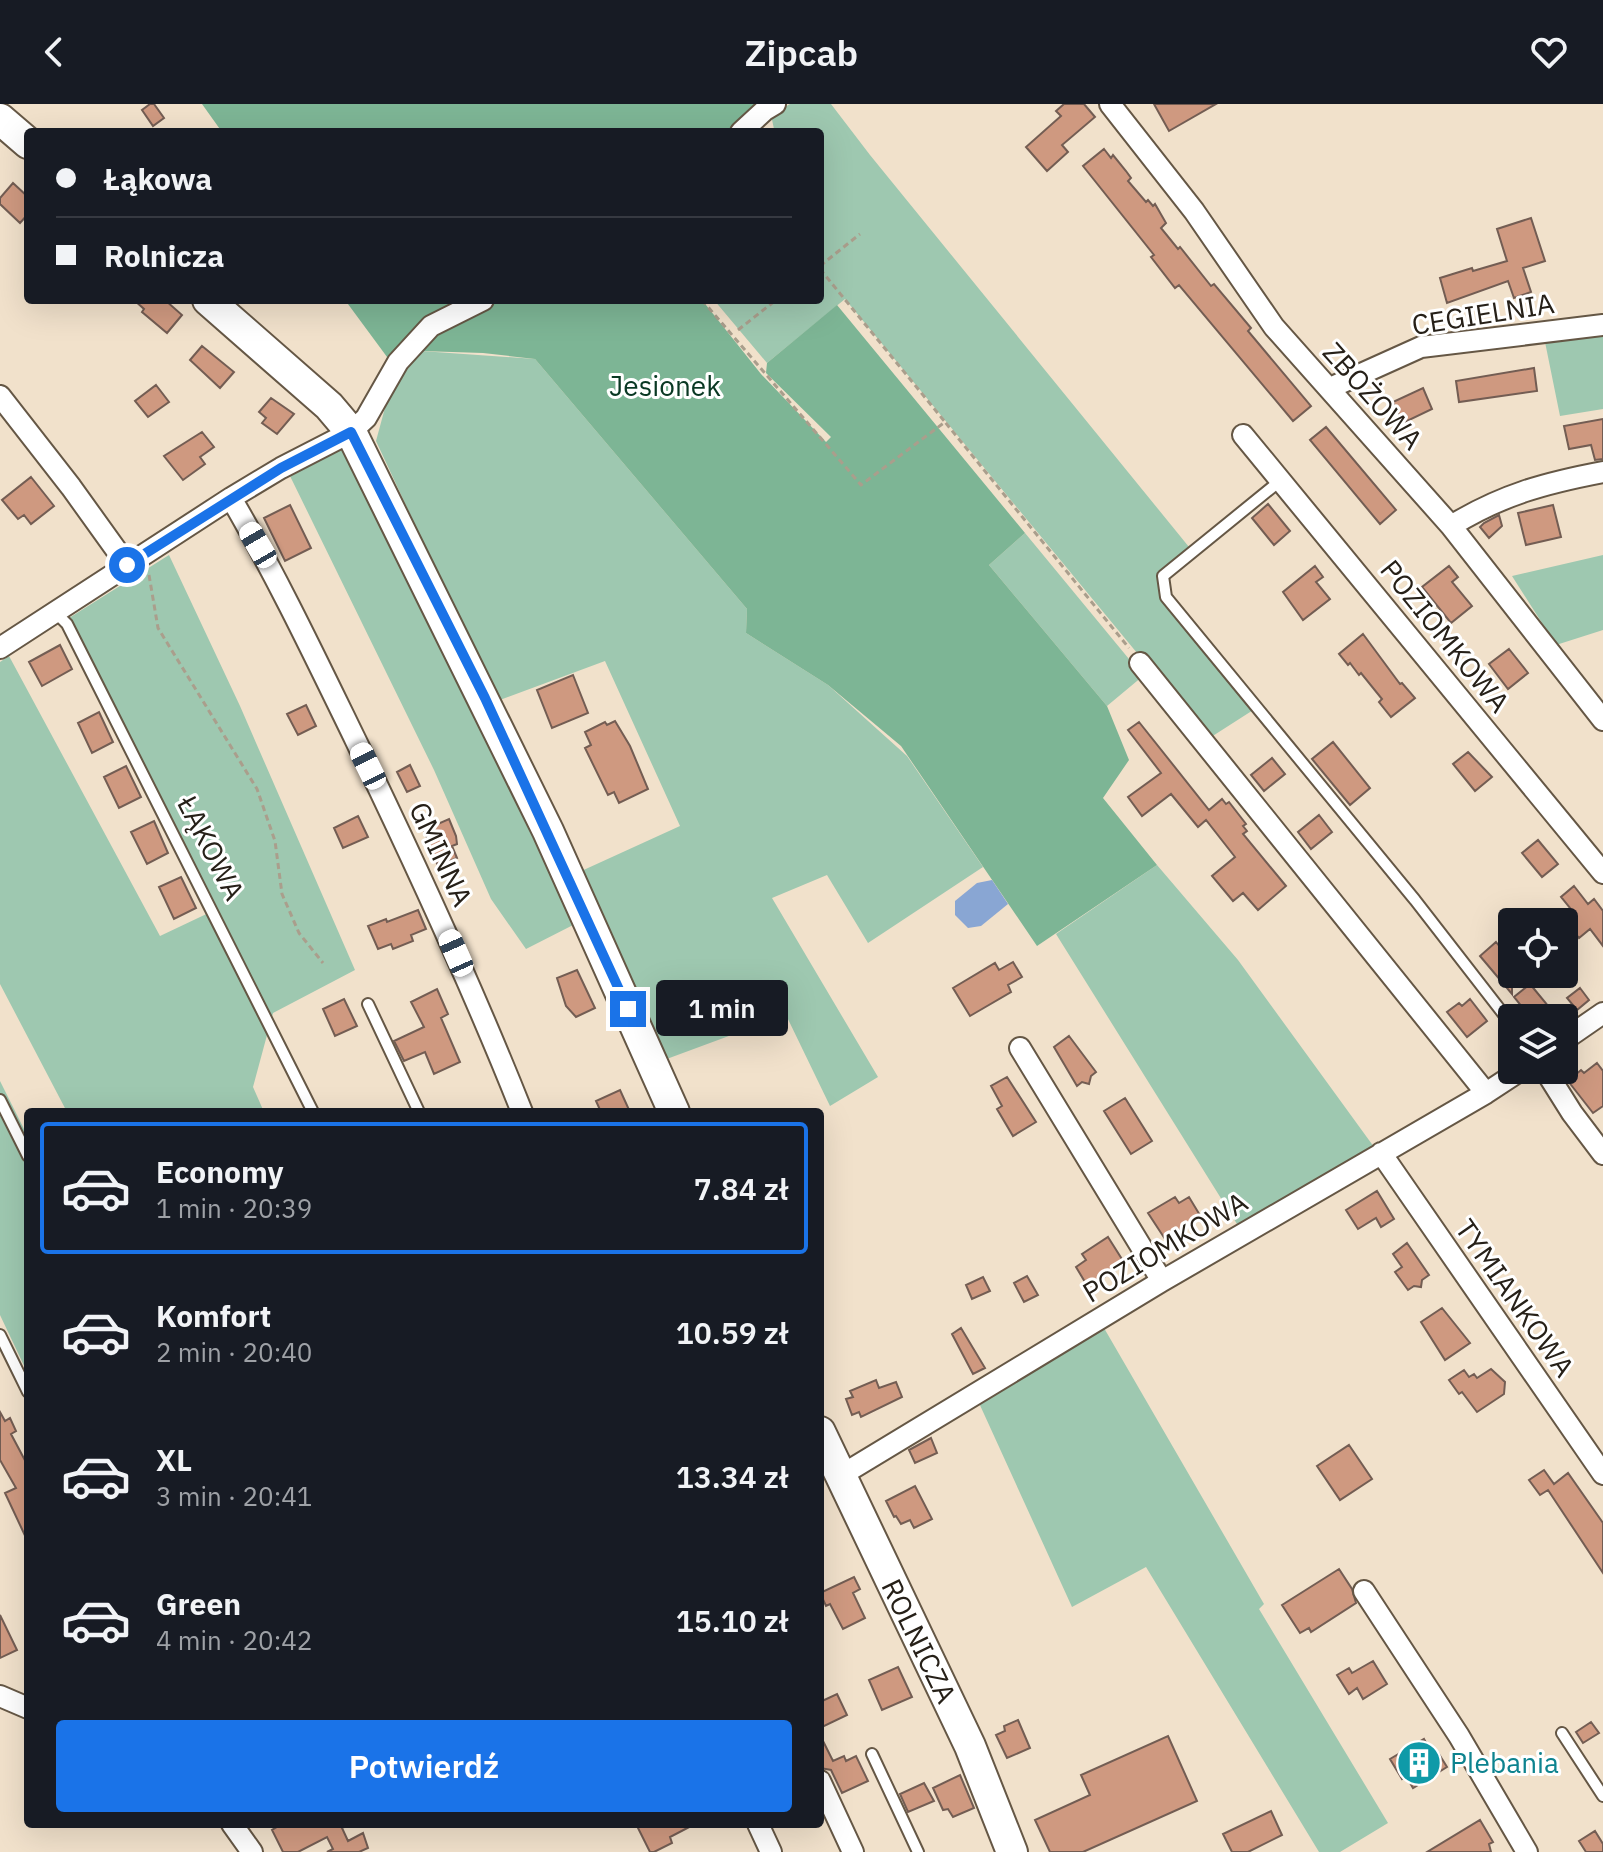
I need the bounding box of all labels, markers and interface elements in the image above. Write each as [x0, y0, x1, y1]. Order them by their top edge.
text: Zipcab [745, 29, 858, 76]
icon: back [32, 30, 76, 74]
icon: heart [1527, 30, 1571, 74]
text: Łąkowa [104, 159, 212, 198]
text: Rolnicza [104, 236, 224, 275]
street label: CEGIELNIA [1409, 284, 1557, 343]
street label: ZBOŻOWA [1315, 334, 1431, 457]
park label: Jesionek [609, 367, 721, 404]
car [236, 518, 280, 572]
route start [109, 547, 145, 583]
street label: POZIOMKOWA [1372, 552, 1518, 720]
car [347, 739, 389, 793]
street label: ŁĄKOWA [169, 788, 253, 906]
street label: GMINNA [401, 796, 482, 912]
map controls [1498, 908, 1578, 1084]
button: locate [1498, 908, 1578, 988]
car [435, 926, 477, 980]
callout: 1 min [656, 981, 788, 1037]
route end [610, 991, 646, 1027]
text: 1 min [688, 991, 756, 1025]
button: layers [1498, 1004, 1578, 1084]
icon: car [60, 1152, 132, 1224]
text: Economy [156, 1152, 284, 1191]
text: 7.84 zł [694, 1169, 788, 1208]
street label: POZIOMKOWA [1075, 1183, 1254, 1310]
text: 1 min · 20:39 [156, 1191, 312, 1225]
street label: TYMIANKOWA [1447, 1212, 1583, 1384]
icon: car [60, 1296, 132, 1368]
text: Komfort [156, 1296, 271, 1335]
text: 10.59 zł [676, 1313, 788, 1352]
text: 2 min · 20:40 [156, 1335, 312, 1369]
icon: car [60, 1440, 132, 1512]
text: XL [156, 1440, 192, 1479]
text: 13.34 zł [676, 1457, 788, 1496]
text: 3 min · 20:41 [156, 1479, 312, 1513]
street label: ROLNICZA [873, 1572, 965, 1709]
icon: car [60, 1584, 132, 1656]
text: Green [156, 1584, 241, 1623]
text: 15.10 zł [676, 1601, 788, 1640]
text: 4 min · 20:42 [156, 1623, 312, 1657]
button: Potwierdź [56, 1720, 792, 1812]
building icon: Plebania [1395, 1739, 1443, 1787]
place label: Plebania [1450, 1744, 1559, 1781]

